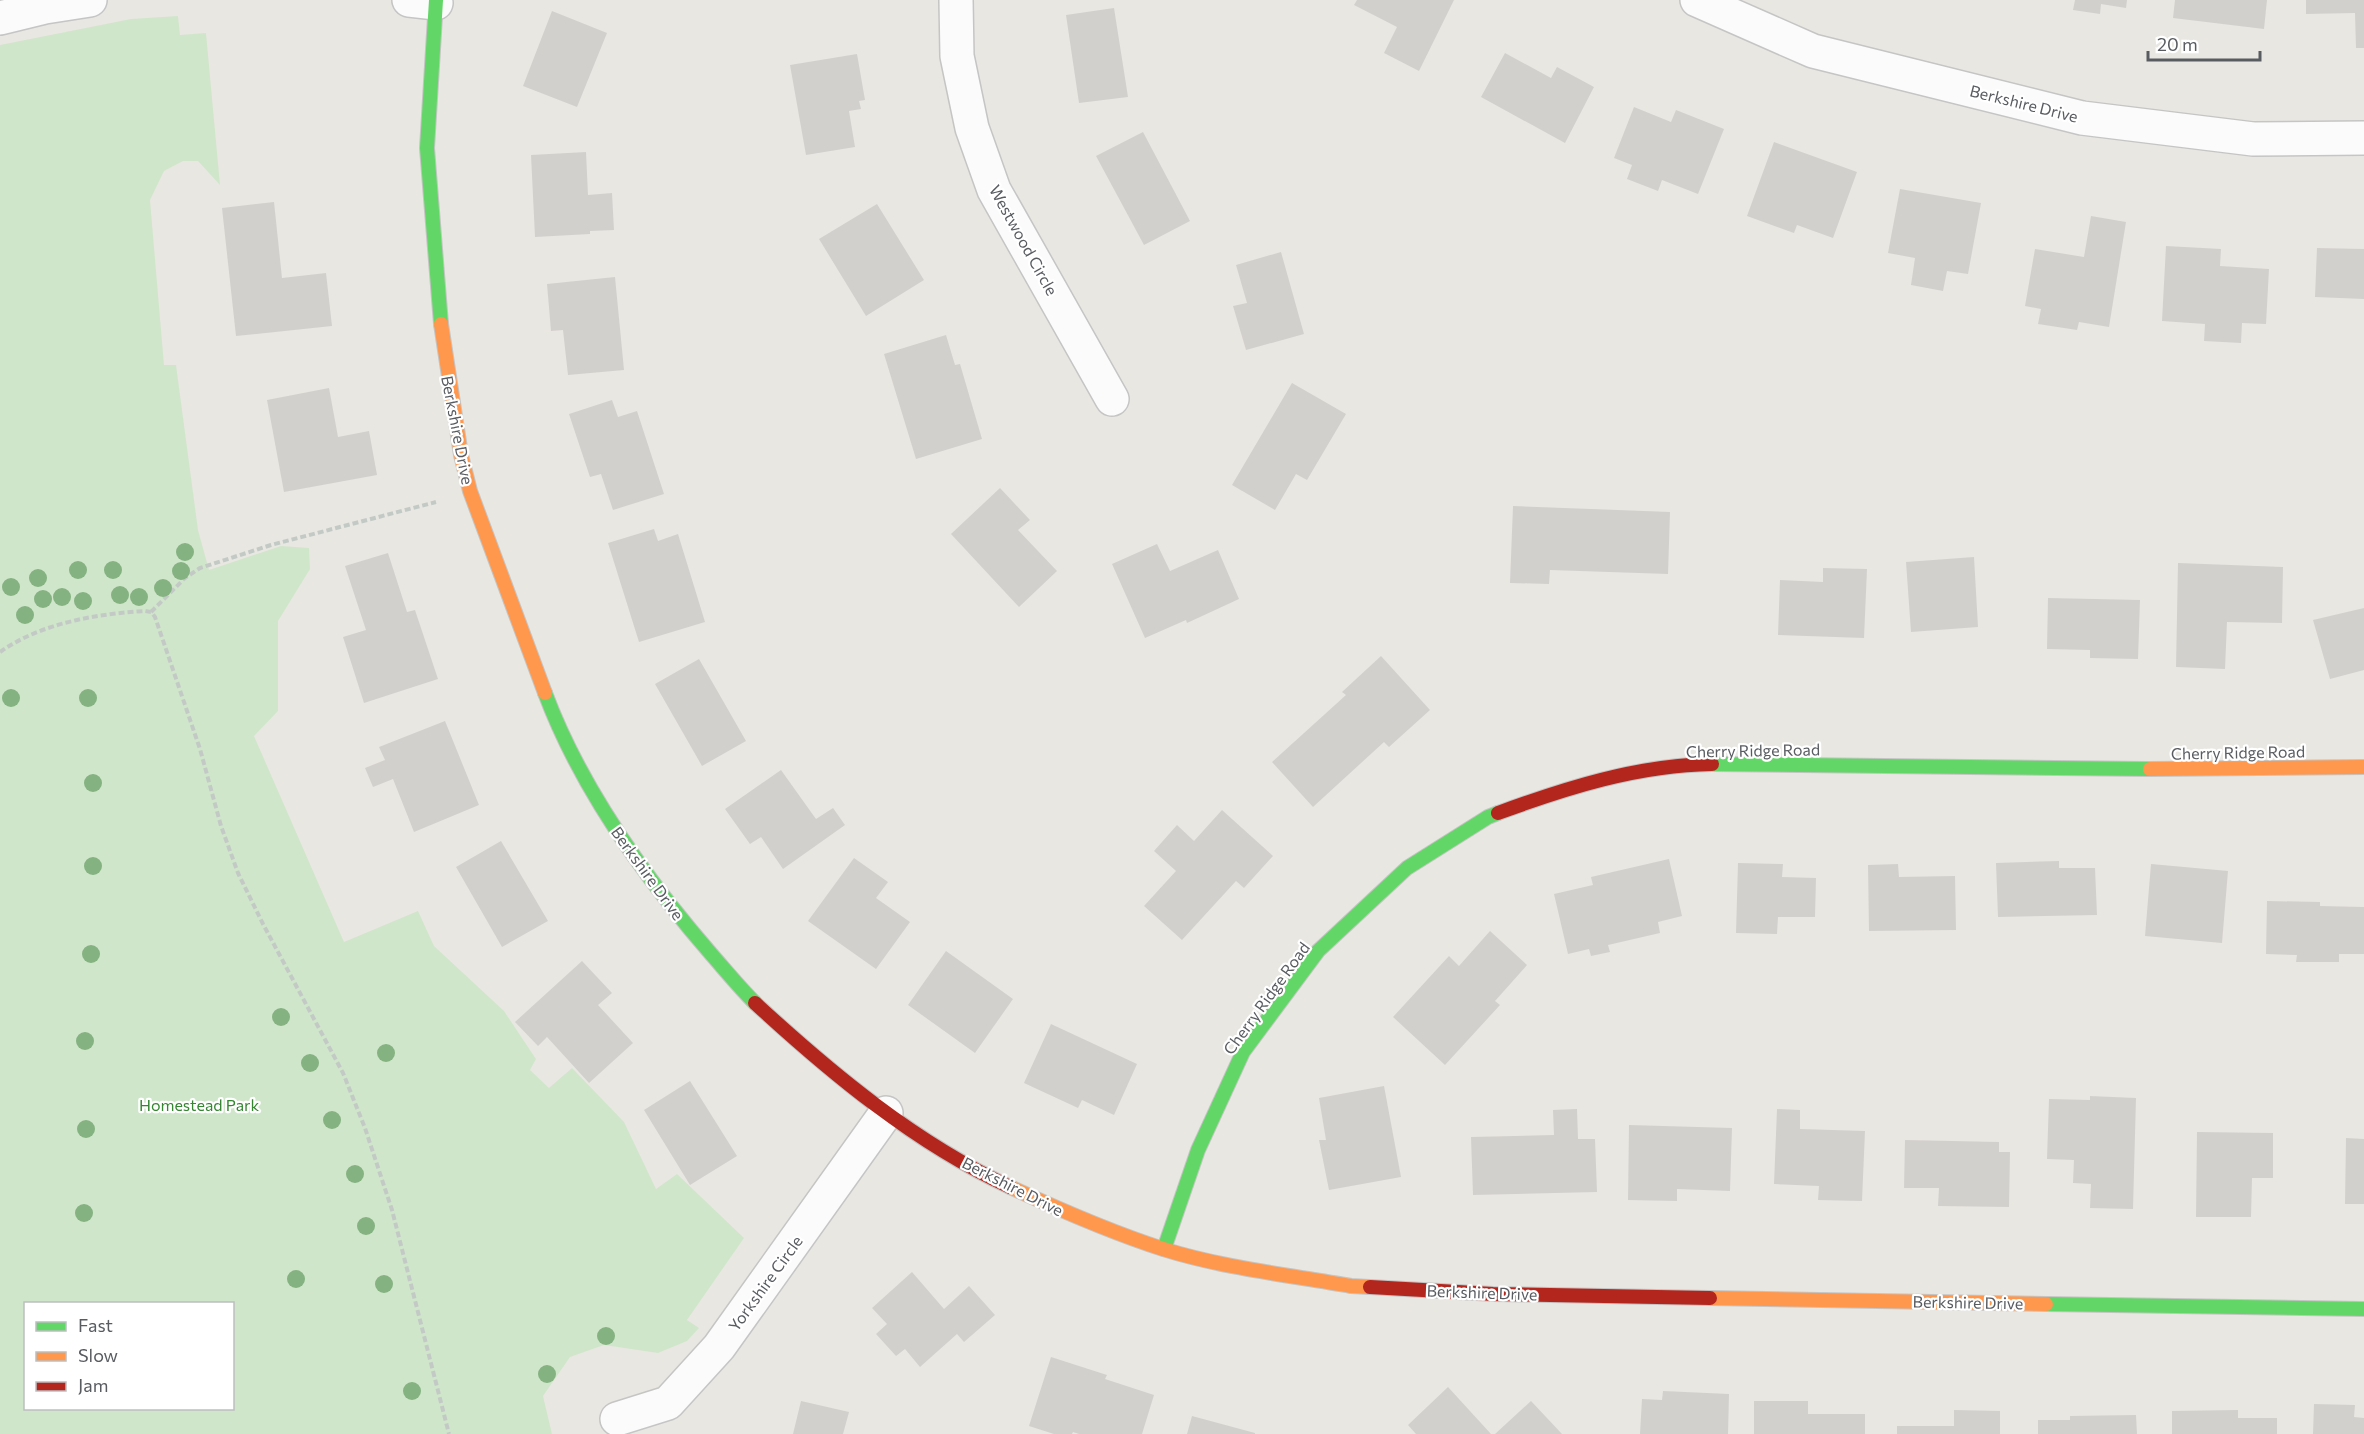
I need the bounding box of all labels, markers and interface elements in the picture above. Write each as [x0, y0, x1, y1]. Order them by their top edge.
scale bar [2148, 24, 2260, 62]
text: 20 m [2157, 33, 2198, 55]
street label: Berkshire Drive [1968, 80, 2080, 126]
street label: Westwood Circle [986, 182, 1062, 298]
street label: Berkshire Drive [438, 374, 478, 486]
street label: Cherry Ridge Road [1686, 739, 1820, 761]
street label: Cherry Ridge Road [2171, 741, 2305, 763]
street label: Berkshire Drive [608, 823, 688, 923]
street label: Cherry Ridge Road [1219, 938, 1313, 1058]
park label: Homestead Park [139, 1095, 259, 1114]
street label: Berkshire Drive [959, 1152, 1067, 1220]
street label: Yorkshire Circle [724, 1232, 806, 1334]
street label: Berkshire Drive [1426, 1281, 1538, 1303]
street label: Berkshire Drive [1913, 1292, 2023, 1312]
legend [24, 1302, 234, 1410]
text: Fast [78, 1314, 113, 1336]
text: Slow [78, 1344, 118, 1366]
text: Jam [78, 1374, 108, 1396]

